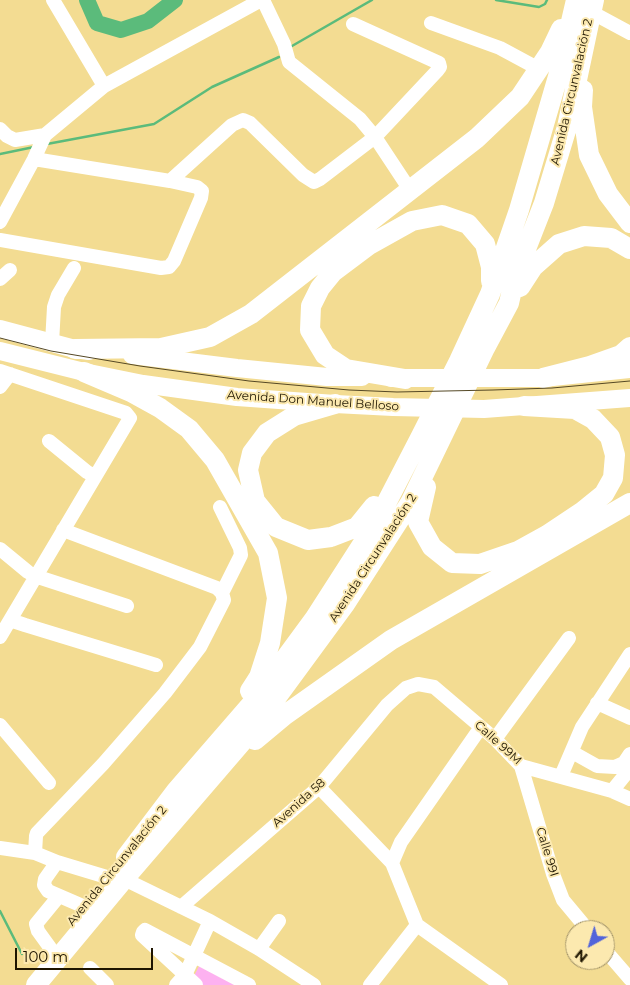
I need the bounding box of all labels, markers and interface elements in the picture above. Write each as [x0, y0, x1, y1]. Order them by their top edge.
street label: Avenida Circunvalación 2 [548, 17, 596, 167]
street label: Avenida Don Manuel Belloso [227, 388, 399, 414]
street label: Avenida Circunvalación 2 [326, 491, 420, 625]
street label: Calle 99M [471, 718, 525, 768]
street label: Avenida 58 [270, 776, 328, 830]
street label: Avenida Circunvalación 2 [64, 803, 170, 929]
street label: Calle 99I [533, 826, 561, 878]
north arrow [565, 920, 615, 970]
scale bar [18, 938, 155, 970]
text: N [571, 945, 591, 966]
text: 100 m [23, 947, 68, 966]

